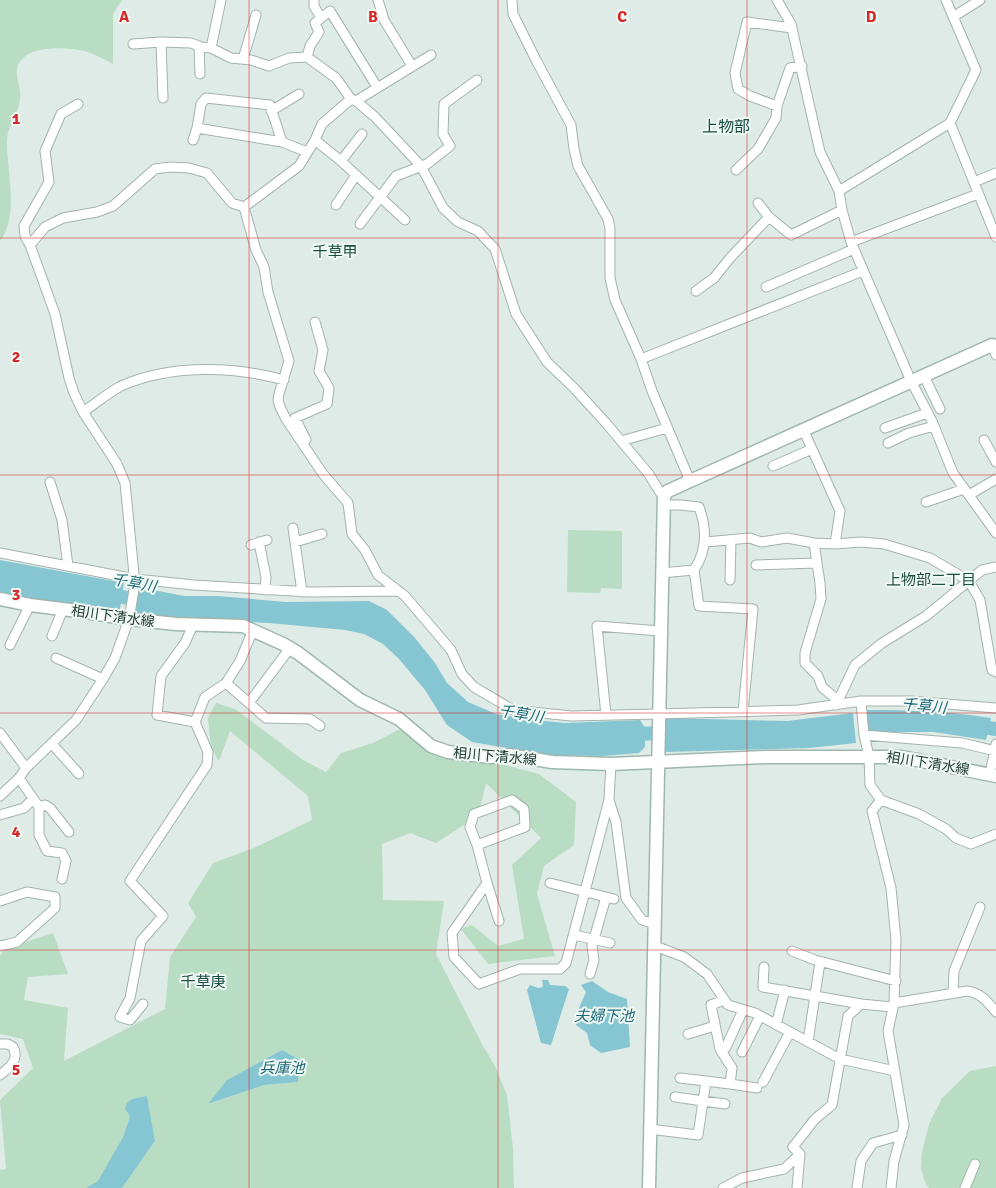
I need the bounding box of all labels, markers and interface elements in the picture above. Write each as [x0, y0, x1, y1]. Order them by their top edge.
text: A [119, 7, 130, 27]
text: B [368, 7, 378, 27]
text: C [617, 7, 627, 27]
text: D [866, 7, 877, 27]
text: 1 [12, 109, 21, 129]
district label: 上物部 [702, 117, 750, 137]
district label: 千草甲 [312, 243, 358, 261]
text: 2 [12, 347, 20, 367]
water label: 千草川 [110, 570, 160, 596]
district label: 上物部二丁目 [886, 571, 976, 589]
text: 3 [12, 585, 20, 605]
street label: 相川下清水線 [70, 602, 156, 631]
water label: 千草川 [901, 695, 949, 717]
water label: 千草川 [497, 702, 547, 727]
street label: 相川下清水線 [452, 744, 538, 769]
street label: 相川下清水線 [885, 749, 971, 778]
text: 4 [12, 822, 21, 842]
district label: 千草庚 [180, 973, 226, 991]
water label: 夫婦下池 [574, 1007, 636, 1025]
water label: 兵庫池 [259, 1059, 306, 1077]
text: 5 [12, 1060, 20, 1080]

